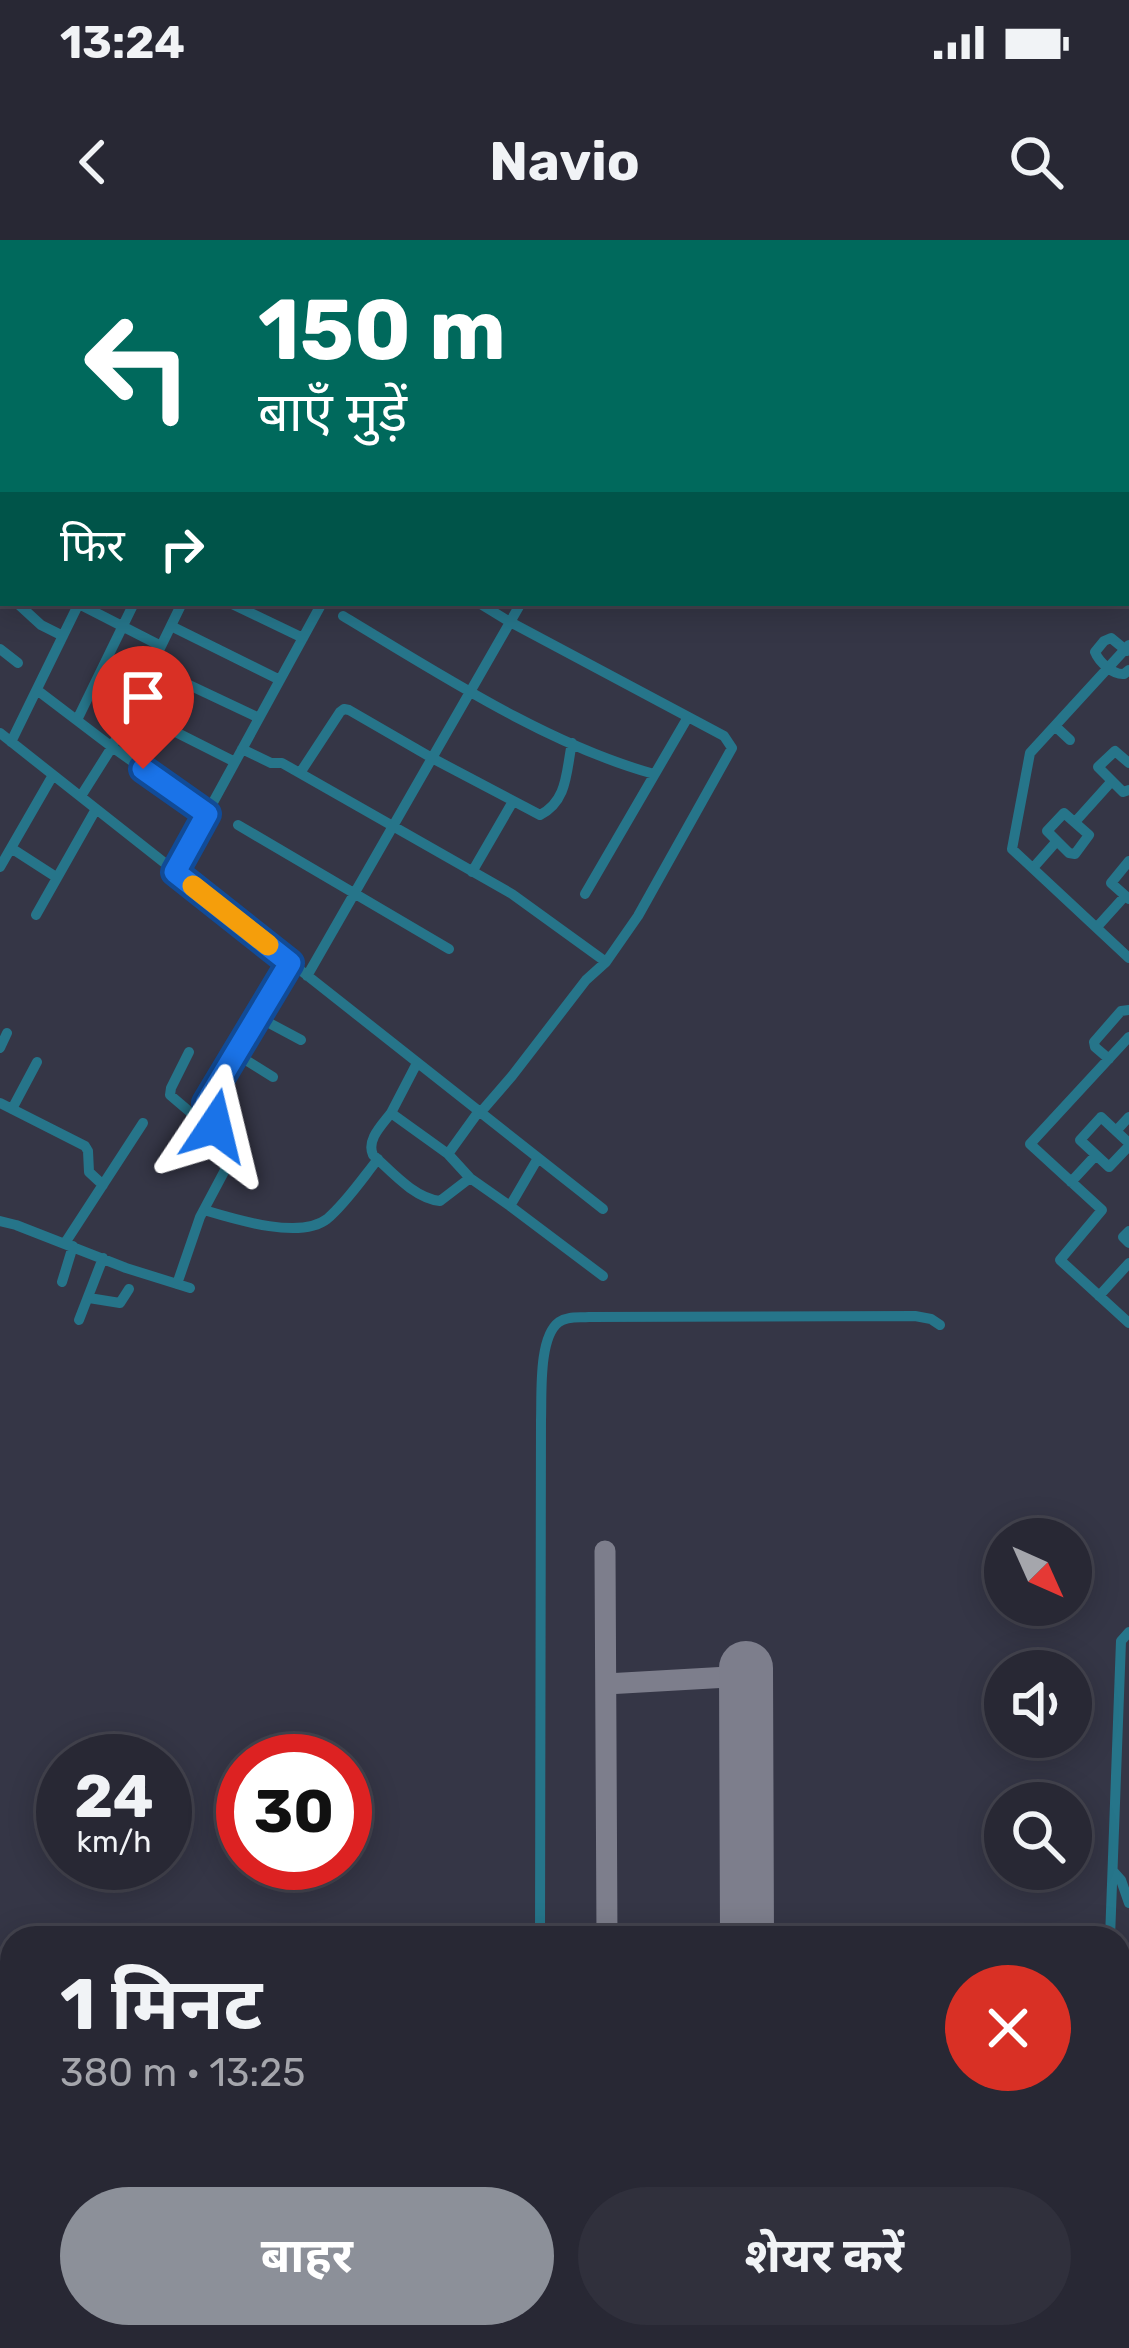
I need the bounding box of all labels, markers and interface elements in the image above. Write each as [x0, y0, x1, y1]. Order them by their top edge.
text: 13:24 [60, 16, 185, 69]
icon: back [60, 129, 126, 195]
icon: search [1003, 129, 1069, 195]
text: Navio [489, 130, 640, 194]
text: 150 m [258, 280, 506, 380]
icon: left [60, 288, 216, 444]
text: बाएँ मुड़ें [258, 381, 407, 445]
icon: right [149, 516, 215, 582]
text: फिर [60, 519, 125, 572]
pin [92, 646, 194, 769]
icon: arrive [110, 664, 176, 730]
position arrow [152, 1063, 278, 1189]
north arrow [984, 1518, 1092, 1626]
map controls [984, 1518, 1092, 1890]
button: sound [984, 1650, 1092, 1758]
speed limit sign: 30 [216, 1734, 372, 1890]
text: 24 [74, 1761, 154, 1832]
button: search [984, 1782, 1092, 1890]
text: km/h [77, 1824, 151, 1860]
text: 1 मिनट [60, 1962, 262, 2047]
button: close [945, 1965, 1071, 2091]
text: 380 m · 13:25 [60, 2050, 305, 2096]
button: बाहर [60, 2187, 554, 2325]
button: शेयर करें [578, 2187, 1071, 2325]

